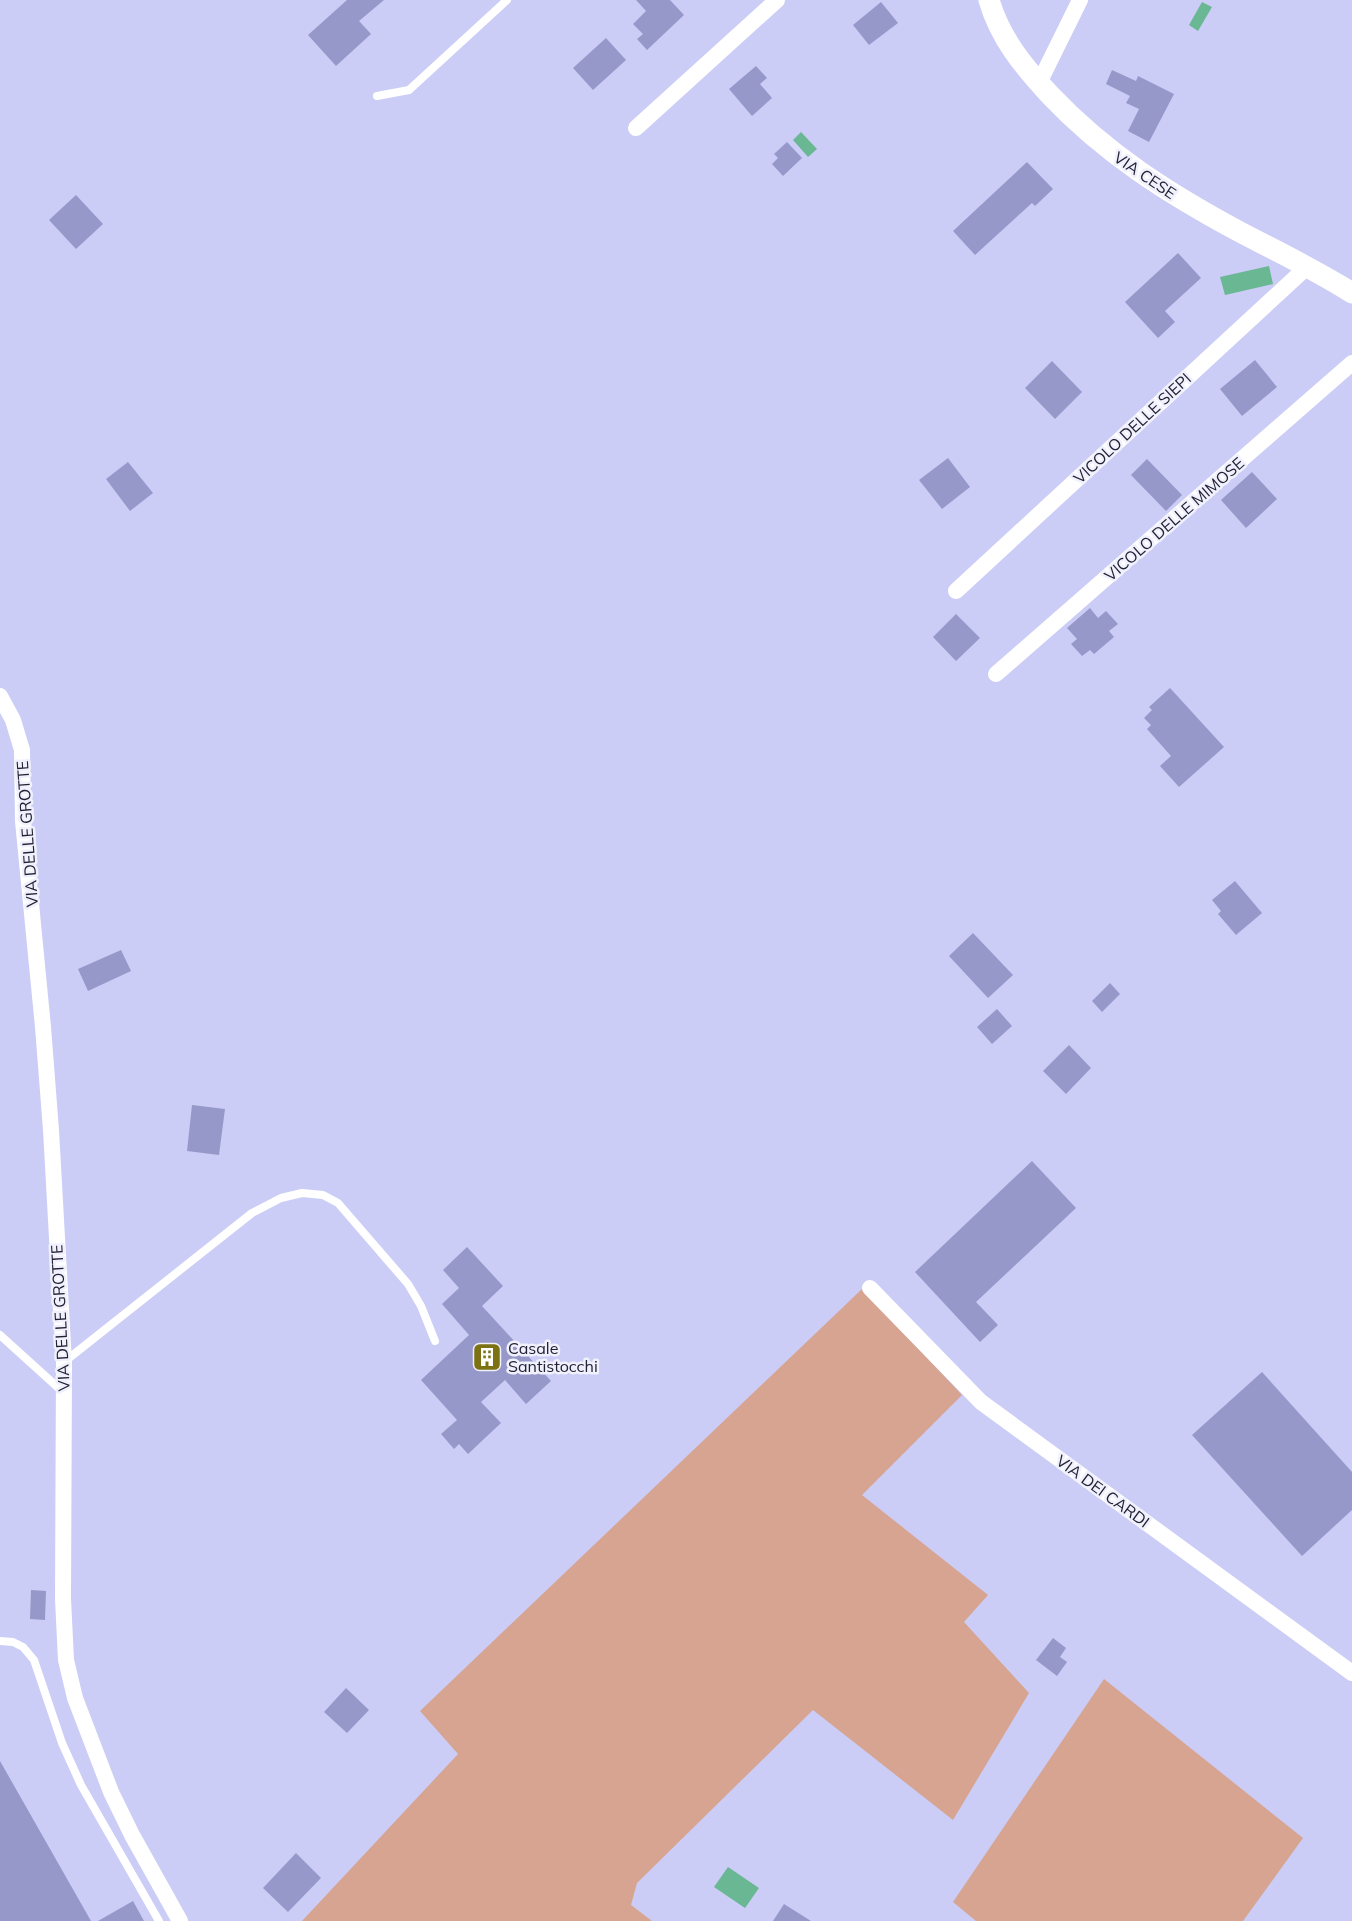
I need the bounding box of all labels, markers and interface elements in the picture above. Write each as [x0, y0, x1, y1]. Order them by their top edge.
street label: VIA CESE [1110, 147, 1180, 203]
street label: VICOLO DELLE SIEPI [1069, 368, 1195, 488]
street label: VICOLO DELLE MIMOSE [1100, 453, 1248, 585]
street label: VIA DELLE GROTTE [12, 760, 42, 908]
street label: VIA DELLE GROTTE [46, 1244, 74, 1392]
place label: Casale Santistocchi [508, 1338, 598, 1376]
building icon: Casale Santistocchi [471, 1341, 503, 1373]
street label: VIA DEI CARDI [1052, 1450, 1154, 1532]

